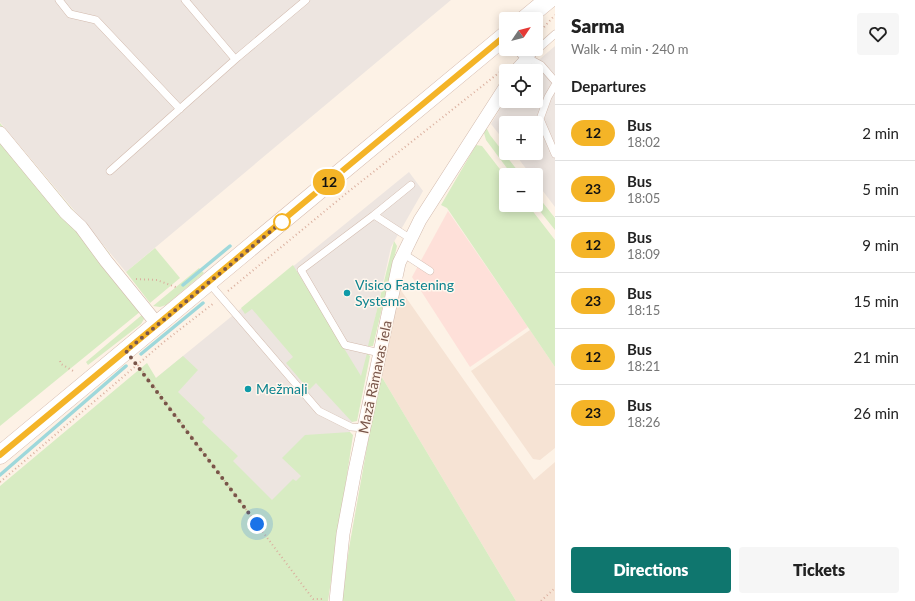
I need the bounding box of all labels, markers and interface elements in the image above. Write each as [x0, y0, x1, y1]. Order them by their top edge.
north arrow [499, 12, 543, 56]
map controls [499, 12, 543, 212]
button: heart [857, 13, 899, 55]
text: Sarma [571, 14, 625, 37]
text: Walk · 4 min · 240 m [571, 41, 689, 57]
button: locate [499, 64, 543, 108]
text: Departures [571, 77, 646, 95]
button: + [499, 116, 543, 160]
text: Bus [627, 116, 652, 134]
text: 12 [585, 124, 601, 141]
text: 2 min [862, 124, 899, 142]
text: 18:02 [627, 134, 660, 150]
button: − [499, 168, 543, 212]
line badge: 12 [311, 169, 347, 195]
text: Bus [627, 172, 652, 190]
text: 12 [321, 173, 337, 190]
text: 23 [585, 180, 601, 197]
text: 5 min [862, 180, 899, 198]
text: 18:05 [627, 190, 660, 206]
unlabelled marker [273, 213, 291, 231]
text: Bus [627, 228, 652, 246]
text: 12 [585, 236, 601, 253]
text: 9 min [862, 236, 899, 254]
text: 18:09 [627, 246, 660, 262]
place label: Visico Fastening Systems [355, 276, 454, 309]
text: Bus [627, 284, 652, 302]
marker: Visico Fastening Systems [342, 288, 352, 298]
text: 23 [585, 292, 601, 309]
text: 15 min [853, 292, 899, 310]
text: 18:15 [627, 302, 660, 318]
street label: Mazā Rāmavas iela [354, 319, 395, 435]
text: Bus [627, 340, 652, 358]
text: 12 [585, 348, 601, 365]
text: 21 min [853, 348, 899, 366]
text: 18:21 [627, 358, 660, 374]
place label: Mežmaļi [256, 380, 308, 397]
marker: Mežmaļi [243, 384, 253, 394]
text: Bus [627, 396, 652, 414]
text: 23 [585, 404, 601, 421]
text: 26 min [853, 404, 899, 422]
text: 18:26 [627, 414, 660, 430]
your location [247, 514, 267, 534]
button: Directions [571, 547, 731, 593]
button: Tickets [739, 547, 899, 593]

